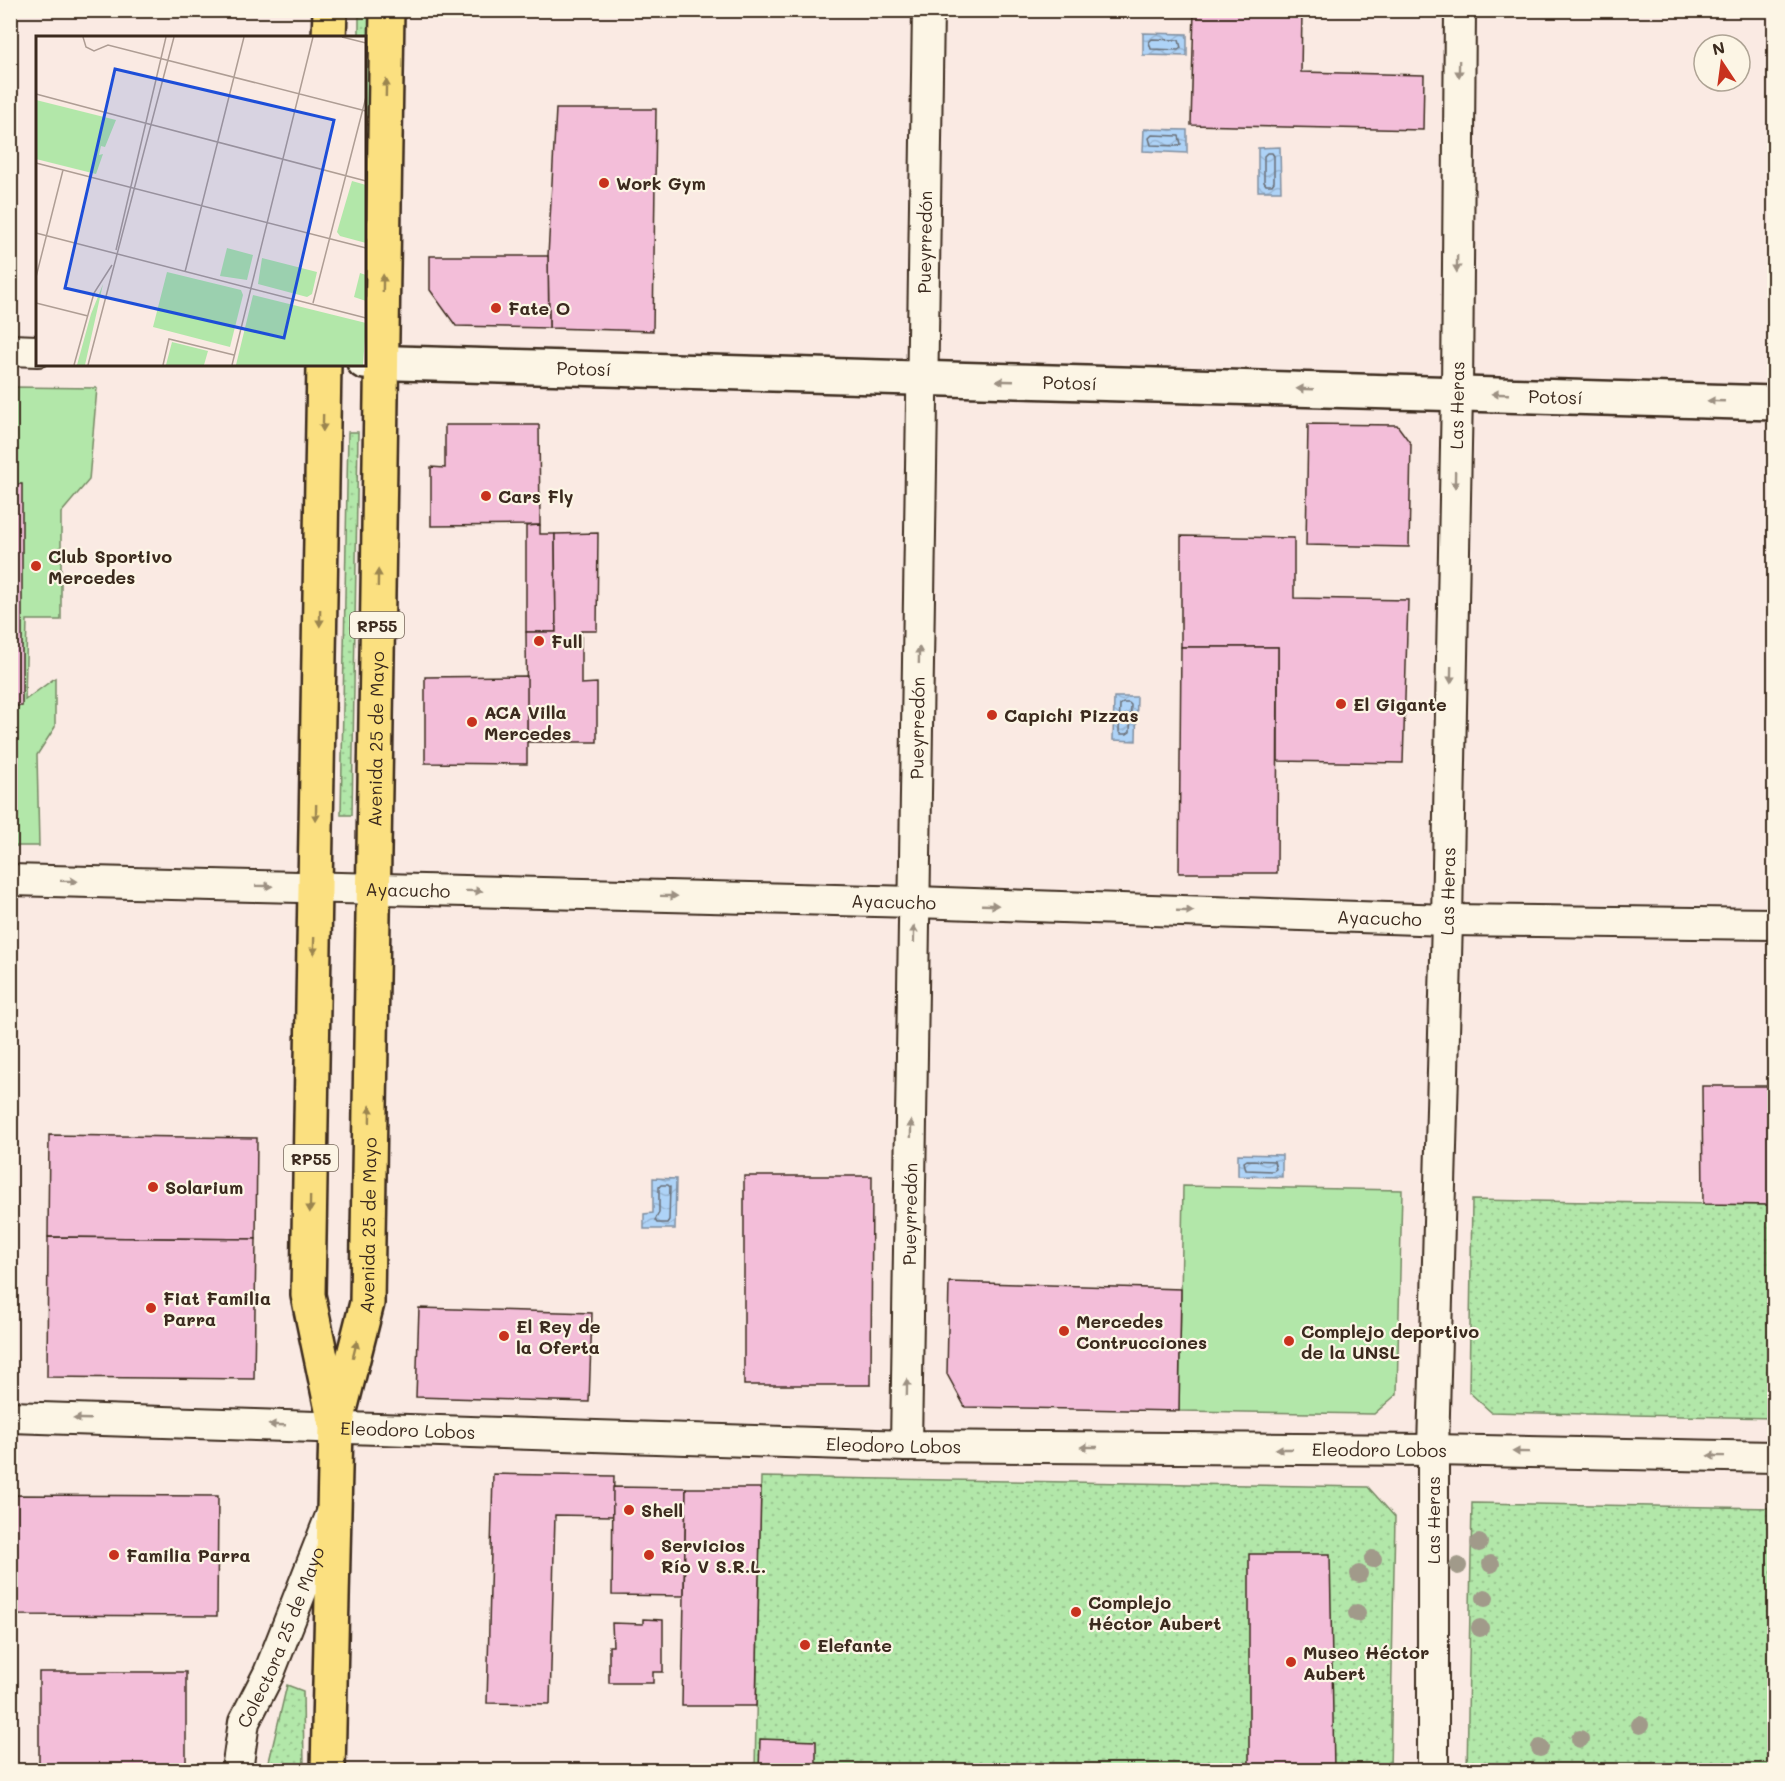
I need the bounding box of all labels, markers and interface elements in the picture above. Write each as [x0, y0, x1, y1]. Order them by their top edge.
north arrow [1692, 33, 1752, 93]
inset map [36, 36, 366, 366]
text: N [1710, 36, 1727, 59]
one-way arrow [1455, 59, 1464, 78]
one-way arrow [381, 78, 391, 97]
place label: Work Gym [616, 171, 706, 195]
marker: Work Gym [597, 176, 611, 190]
street label: Pueyrredón [912, 191, 937, 294]
one-way arrow [1452, 254, 1462, 273]
one-way arrow [378, 273, 388, 292]
place label: Fate O [508, 296, 570, 320]
marker: Fate O [489, 301, 503, 315]
street label: Potosí [556, 356, 612, 381]
street label: Las Heras [1444, 361, 1469, 450]
street label: Potosí [1042, 370, 1097, 395]
one-way arrow [996, 376, 1015, 386]
one-way arrow [1296, 384, 1315, 394]
street label: Potosí [1528, 384, 1583, 409]
one-way arrow [1491, 390, 1510, 399]
one-way arrow [1707, 397, 1726, 406]
one-way arrow [318, 413, 328, 432]
one-way arrow [1450, 470, 1460, 489]
place label: Cars Fly [498, 484, 574, 508]
marker: Cars Fly [479, 489, 493, 503]
place label: Club Sportivo Mercedes [48, 544, 172, 589]
marker: Club Sportivo Mercedes [29, 559, 43, 573]
one-way arrow [373, 569, 383, 588]
one-way arrow [315, 608, 324, 627]
road number: RP55 [350, 612, 404, 638]
place label: Full [551, 629, 583, 653]
marker: Full [532, 634, 546, 648]
one-way arrow [914, 646, 923, 665]
street label: Avenida 25 de Mayo [362, 651, 389, 827]
one-way arrow [1446, 665, 1456, 684]
street label: Pueyrredón [904, 677, 930, 780]
place label: El Gigante [1353, 692, 1447, 716]
marker: El Gigante [1334, 697, 1348, 711]
place label: ACA Villa Mercedes [484, 700, 571, 745]
place label: Capichi Pizzas [1004, 703, 1138, 727]
marker: Capichi Pizzas [985, 708, 999, 722]
marker: ACA Villa Mercedes [465, 715, 479, 729]
one-way arrow [311, 803, 321, 822]
street label: Las Heras [1435, 847, 1460, 936]
one-way arrow [59, 876, 78, 886]
street label: Ayacucho [365, 877, 451, 903]
one-way arrow [254, 881, 273, 891]
one-way arrow [464, 886, 483, 896]
street label: Ayacucho [851, 888, 937, 915]
one-way arrow [659, 891, 678, 901]
one-way arrow [980, 900, 999, 909]
street label: Ayacucho [1337, 904, 1423, 931]
one-way arrow [1175, 907, 1194, 916]
one-way arrow [909, 925, 919, 944]
one-way arrow [309, 936, 319, 955]
one-way arrow [365, 1104, 375, 1123]
one-way arrow [906, 1120, 916, 1139]
street label: Avenida 25 de Mayo [353, 1137, 382, 1315]
road number: RP55 [284, 1145, 338, 1171]
street label: Pueyrredón [897, 1162, 922, 1266]
place label: Solarium [165, 1175, 243, 1199]
marker: Solarium [146, 1180, 160, 1194]
one-way arrow [305, 1194, 315, 1213]
place label: Fiat Familia Parra [163, 1286, 271, 1331]
marker: Fiat Familia Parra [144, 1301, 158, 1315]
place label: Mercedes Contrucciones [1076, 1309, 1207, 1354]
place label: El Rey de la Oferta [516, 1314, 601, 1359]
place label: Complejo deportivo de la UNSL [1301, 1319, 1479, 1364]
marker: Mercedes Contrucciones [1057, 1324, 1071, 1338]
marker: El Rey de la Oferta [497, 1329, 511, 1343]
marker: Complejo deportivo de la UNSL [1282, 1334, 1296, 1348]
one-way arrow [351, 1340, 360, 1358]
one-way arrow [902, 1378, 912, 1397]
one-way arrow [73, 1415, 92, 1424]
street label: Eleodoro Lobos [340, 1416, 476, 1444]
one-way arrow [268, 1420, 287, 1429]
street label: Eleodoro Lobos [825, 1431, 961, 1458]
street label: Eleodoro Lobos [1312, 1437, 1447, 1462]
one-way arrow [1080, 1442, 1099, 1452]
one-way arrow [1275, 1444, 1294, 1454]
one-way arrow [1512, 1447, 1531, 1457]
one-way arrow [1707, 1451, 1726, 1461]
street label: Las Heras [1421, 1476, 1445, 1564]
place label: Shell [641, 1498, 683, 1522]
marker: Shell [622, 1503, 636, 1517]
place label: Servicios Río V S.R.L. [661, 1533, 766, 1578]
place label: Familia Parra [126, 1543, 251, 1567]
street label: Colectora 25 de Mayo [231, 1543, 330, 1732]
marker: Familia Parra [107, 1548, 121, 1562]
marker: Servicios Río V S.R.L. [642, 1548, 656, 1562]
place label: Complejo Héctor Aubert [1088, 1590, 1221, 1635]
marker: Complejo Héctor Aubert [1069, 1605, 1083, 1619]
place label: Elefante [817, 1633, 892, 1657]
marker: Elefante [798, 1638, 812, 1652]
place label: Museo Héctor Aubert [1303, 1640, 1429, 1685]
marker: Museo Héctor Aubert [1284, 1655, 1298, 1669]

